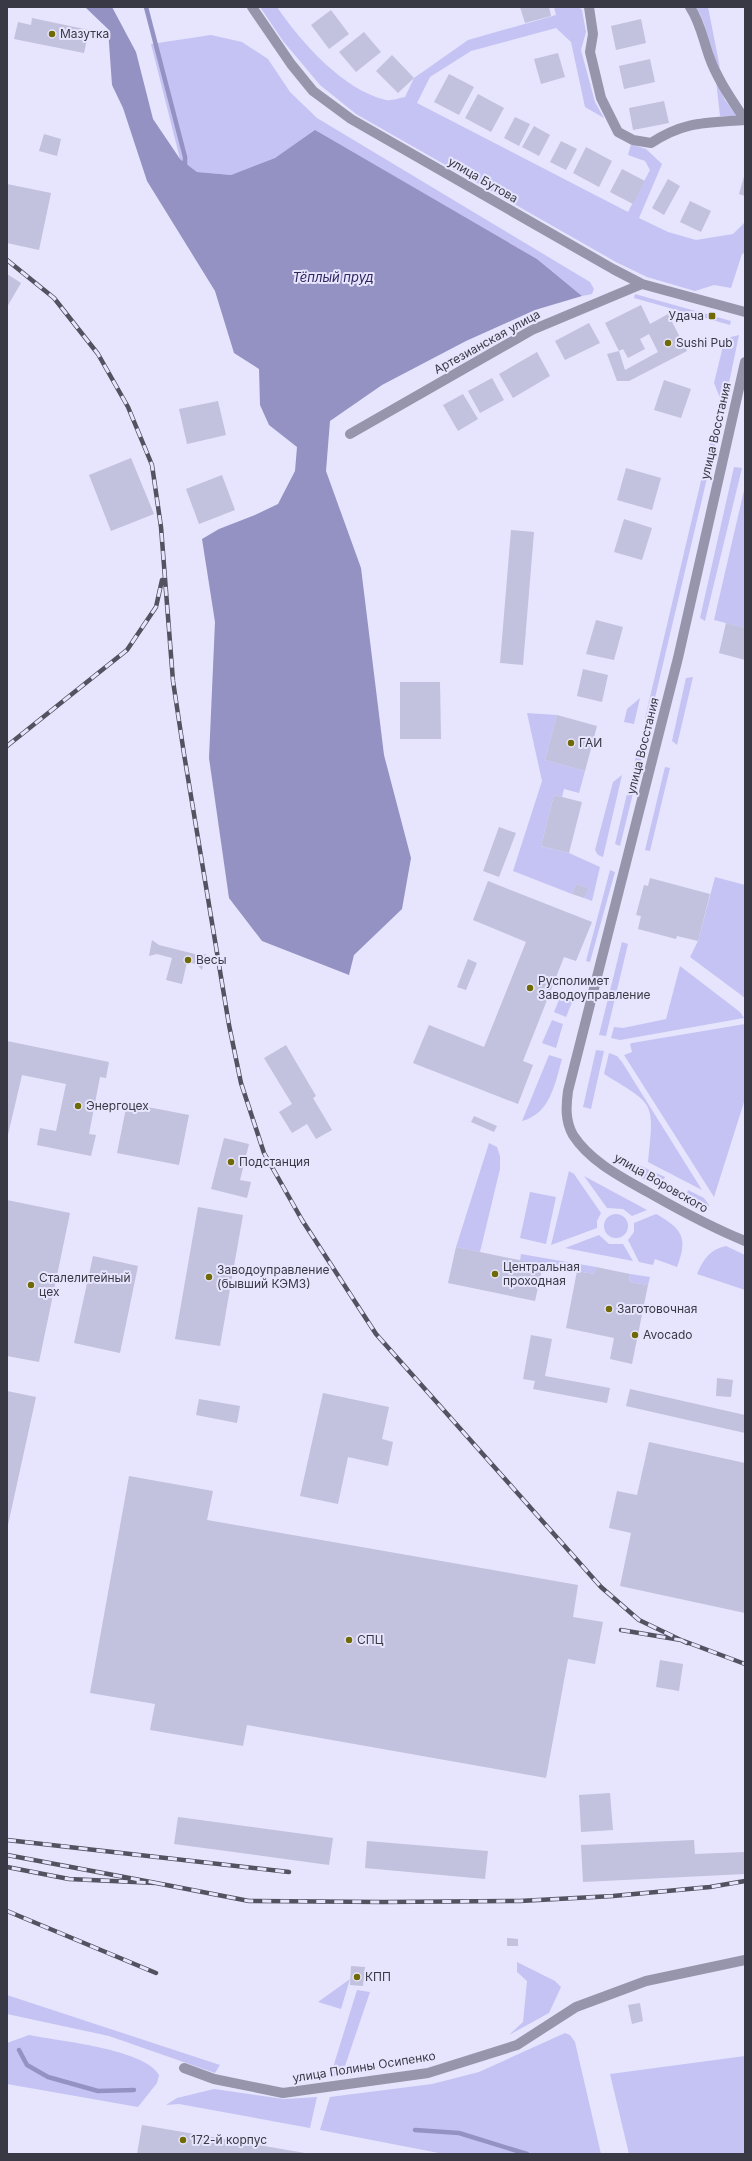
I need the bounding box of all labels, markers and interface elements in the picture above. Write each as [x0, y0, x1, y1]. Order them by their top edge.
place label: Мазутка [60, 26, 109, 41]
marker: Мазутка [47, 29, 57, 39]
street label: улица Бутова [446, 154, 521, 206]
water label: Тёплый пруд [292, 269, 374, 285]
street label: Артезианская улица [431, 306, 542, 377]
place label: Удача [669, 308, 704, 323]
marker: Удача [707, 311, 717, 321]
place label: Sushi Pub [676, 335, 733, 350]
marker: Sushi Pub [663, 338, 673, 348]
street label: улица Восстания [697, 381, 734, 481]
street label: улица Восстания [623, 696, 662, 796]
place label: ГАИ [579, 735, 602, 750]
marker: ГАИ [566, 738, 576, 748]
place label: Весы [196, 952, 227, 967]
marker: Весы [183, 955, 193, 965]
place label: Русполимет Заводоуправление [538, 973, 651, 1002]
marker: Русполимет Заводоуправление [525, 983, 535, 993]
place label: Энергоцех [86, 1098, 149, 1113]
marker: Энергоцех [73, 1101, 83, 1111]
street label: улица Воровского [611, 1149, 711, 1216]
place label: Подстанция [239, 1154, 310, 1169]
marker: Подстанция [226, 1157, 236, 1167]
place label: Центральная проходная [503, 1259, 580, 1288]
place label: Заводоуправление (бывший КЭМЗ) [217, 1262, 330, 1291]
marker: Центральная проходная [490, 1269, 500, 1279]
place label: Сталелитейный цех [39, 1270, 131, 1299]
marker: Заводоуправление (бывший КЭМЗ) [204, 1272, 214, 1282]
marker: Сталелитейный цех [26, 1280, 36, 1290]
place label: Заготовочная [617, 1301, 697, 1316]
marker: Заготовочная [604, 1304, 614, 1314]
place label: Avocado [643, 1327, 692, 1342]
marker: Avocado [630, 1330, 640, 1340]
place label: СПЦ [357, 1632, 384, 1647]
marker: СПЦ [344, 1635, 354, 1645]
place label: КПП [365, 1969, 391, 1984]
marker: КПП [352, 1972, 362, 1982]
street label: улица Полины Осипенко [291, 2048, 437, 2085]
place label: 172-й корпус [191, 2132, 267, 2147]
marker: 172-й корпус [178, 2135, 188, 2145]

